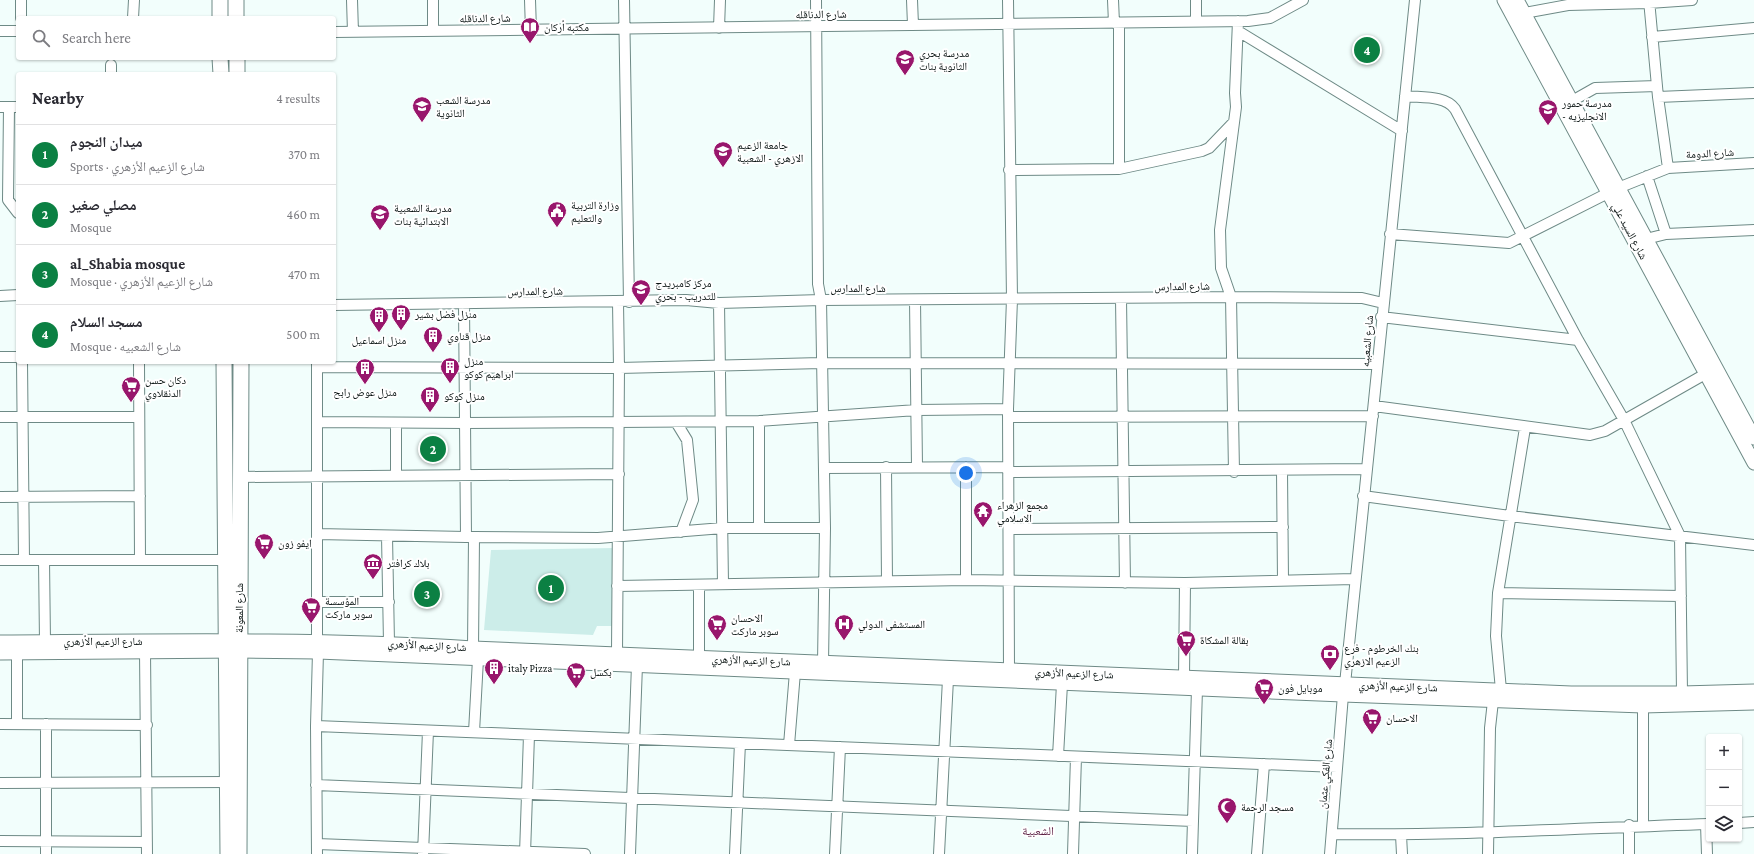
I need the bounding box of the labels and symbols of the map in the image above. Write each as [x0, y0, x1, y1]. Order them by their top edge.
street label: شارع الدناقله [795, 8, 847, 21]
street label: شارع الدناقله [459, 12, 511, 25]
library icon: مكتبه أركان [519, 16, 541, 44]
place label: مكتبه أركان [544, 20, 589, 34]
pin: 4 [1354, 35, 1380, 65]
place label: مدرسة بحري الثانوية بنات [919, 47, 969, 72]
school or university icon: مدرسة بحري الثانوية بنات [894, 48, 916, 76]
place label: مدرسة الشعب الثانوية [436, 94, 491, 119]
school or university icon: مدرسة الشعب الثانوية [411, 95, 433, 123]
place label: مدرسة حمور - الانجليزيه [1561, 97, 1612, 122]
school or university icon: مدرسة حمور - الانجليزيه [1537, 98, 1559, 126]
place label: جامعة الزعيم الازهري - الشعبية [737, 139, 803, 167]
school or university icon: جامعة الزعيم الازهري - الشعبية [712, 140, 734, 168]
street label: شارع الدومة [1686, 146, 1734, 161]
place label: وزارة التربية والتعليم [571, 199, 619, 226]
public building icon: وزارة التربية والتعليم [546, 200, 568, 228]
street label: شارع السيد علي [1608, 201, 1650, 263]
place label: مدرسة الشعبية الابتدائية بنات [394, 202, 452, 227]
school or university icon: مدرسة الشعبية الابتدائية بنات [369, 203, 391, 231]
place label: مركز كامبريدج للتدريب - بحري [655, 277, 716, 305]
school or university icon: مركز كامبريدج للتدريب - بحري [630, 278, 652, 306]
street label: شارع المدارس [1154, 280, 1210, 293]
street label: شارع المدارس [830, 282, 886, 295]
street label: شارع المدارس [507, 285, 563, 298]
building icon: منزل فضل بشير [390, 303, 412, 331]
building icon: منزل اسماعيل [368, 305, 390, 333]
place label: منزل فضل بشير [414, 308, 477, 321]
street label: شارع الشعبيه [1359, 315, 1376, 367]
building icon: منزل قناوي [422, 325, 444, 353]
place label: منزل قناوي [447, 330, 491, 345]
place label: منزل اسماعيل [352, 334, 406, 347]
place label: منزل ابراهيم كوكو [464, 355, 514, 382]
building icon: منزل ابراهيم كوكو [439, 356, 461, 384]
building icon: منزل عوض رابح [354, 357, 376, 385]
place label: دكان حسن الدنقلاوي [145, 374, 187, 402]
supermarket icon: دكان حسن الدنقلاوي [120, 375, 142, 403]
building icon: منزل كوكو [419, 385, 441, 413]
place label: منزل عوض رابح [333, 386, 397, 399]
place label: منزل كوكو [444, 390, 485, 403]
pin: 2 [420, 434, 446, 464]
your location [956, 463, 976, 483]
place label: مجمع الزهراء الاسلامي [997, 499, 1048, 527]
temple icon: مجمع الزهراء الاسلامي [972, 500, 994, 528]
supermarket icon: ايفو زون [253, 532, 275, 560]
place label: ايفو زون [278, 537, 312, 550]
museum icon: بلاك كرافتر [362, 552, 384, 580]
place label: بلاك كرافتر [386, 557, 430, 569]
pin: 1 [538, 573, 564, 603]
pin: 3 [414, 579, 440, 609]
street label: شارع المعونة [233, 583, 246, 633]
place label: المؤسسة سوبر ماركت [325, 595, 373, 620]
supermarket icon: المؤسسة سوبر ماركت [300, 596, 322, 624]
place label: الاحسان سوبر ماركت [731, 612, 779, 637]
supermarket icon: الاحسان سوبر ماركت [706, 613, 728, 641]
hospital icon: المستشفى الدولي [833, 613, 855, 641]
place label: المستشفى الدولي [858, 618, 925, 633]
supermarket icon: بقالة المشكاة [1175, 629, 1197, 657]
place label: بقالة المشكاة [1200, 634, 1249, 646]
street label: شارع الزعيم الأزهري [63, 635, 143, 650]
street label: شارع الزعيم الأزهري [387, 637, 467, 656]
place label: بنك الخرطوم - فرع الزعيم الازهري [1344, 642, 1419, 670]
bank icon: بنك الخرطوم - فرع الزعيم الازهري [1319, 643, 1341, 671]
street label: شارع الزعيم الأزهري [711, 653, 791, 670]
building icon: italy Pizza [483, 657, 505, 685]
supermarket icon: بكسل [565, 661, 587, 689]
place label: italy Pizza [508, 662, 552, 675]
place label: بكسل [590, 666, 612, 679]
street label: شارع الزعيم الأزهري [1034, 666, 1114, 683]
supermarket icon: موبايل فون [1253, 677, 1275, 705]
street label: شارع الزعيم الأزهري [1358, 679, 1438, 696]
place label: موبايل فون [1278, 682, 1323, 695]
supermarket icon: الاحسان [1361, 707, 1383, 735]
place label: الاحسان [1386, 712, 1418, 725]
street label: شارع الفكي عثمان [1316, 739, 1337, 810]
mosque icon: مسجد الرحمة [1216, 796, 1238, 824]
place label: مسجد الرحمة [1241, 801, 1294, 813]
district label: الشعبية [1022, 824, 1054, 838]

